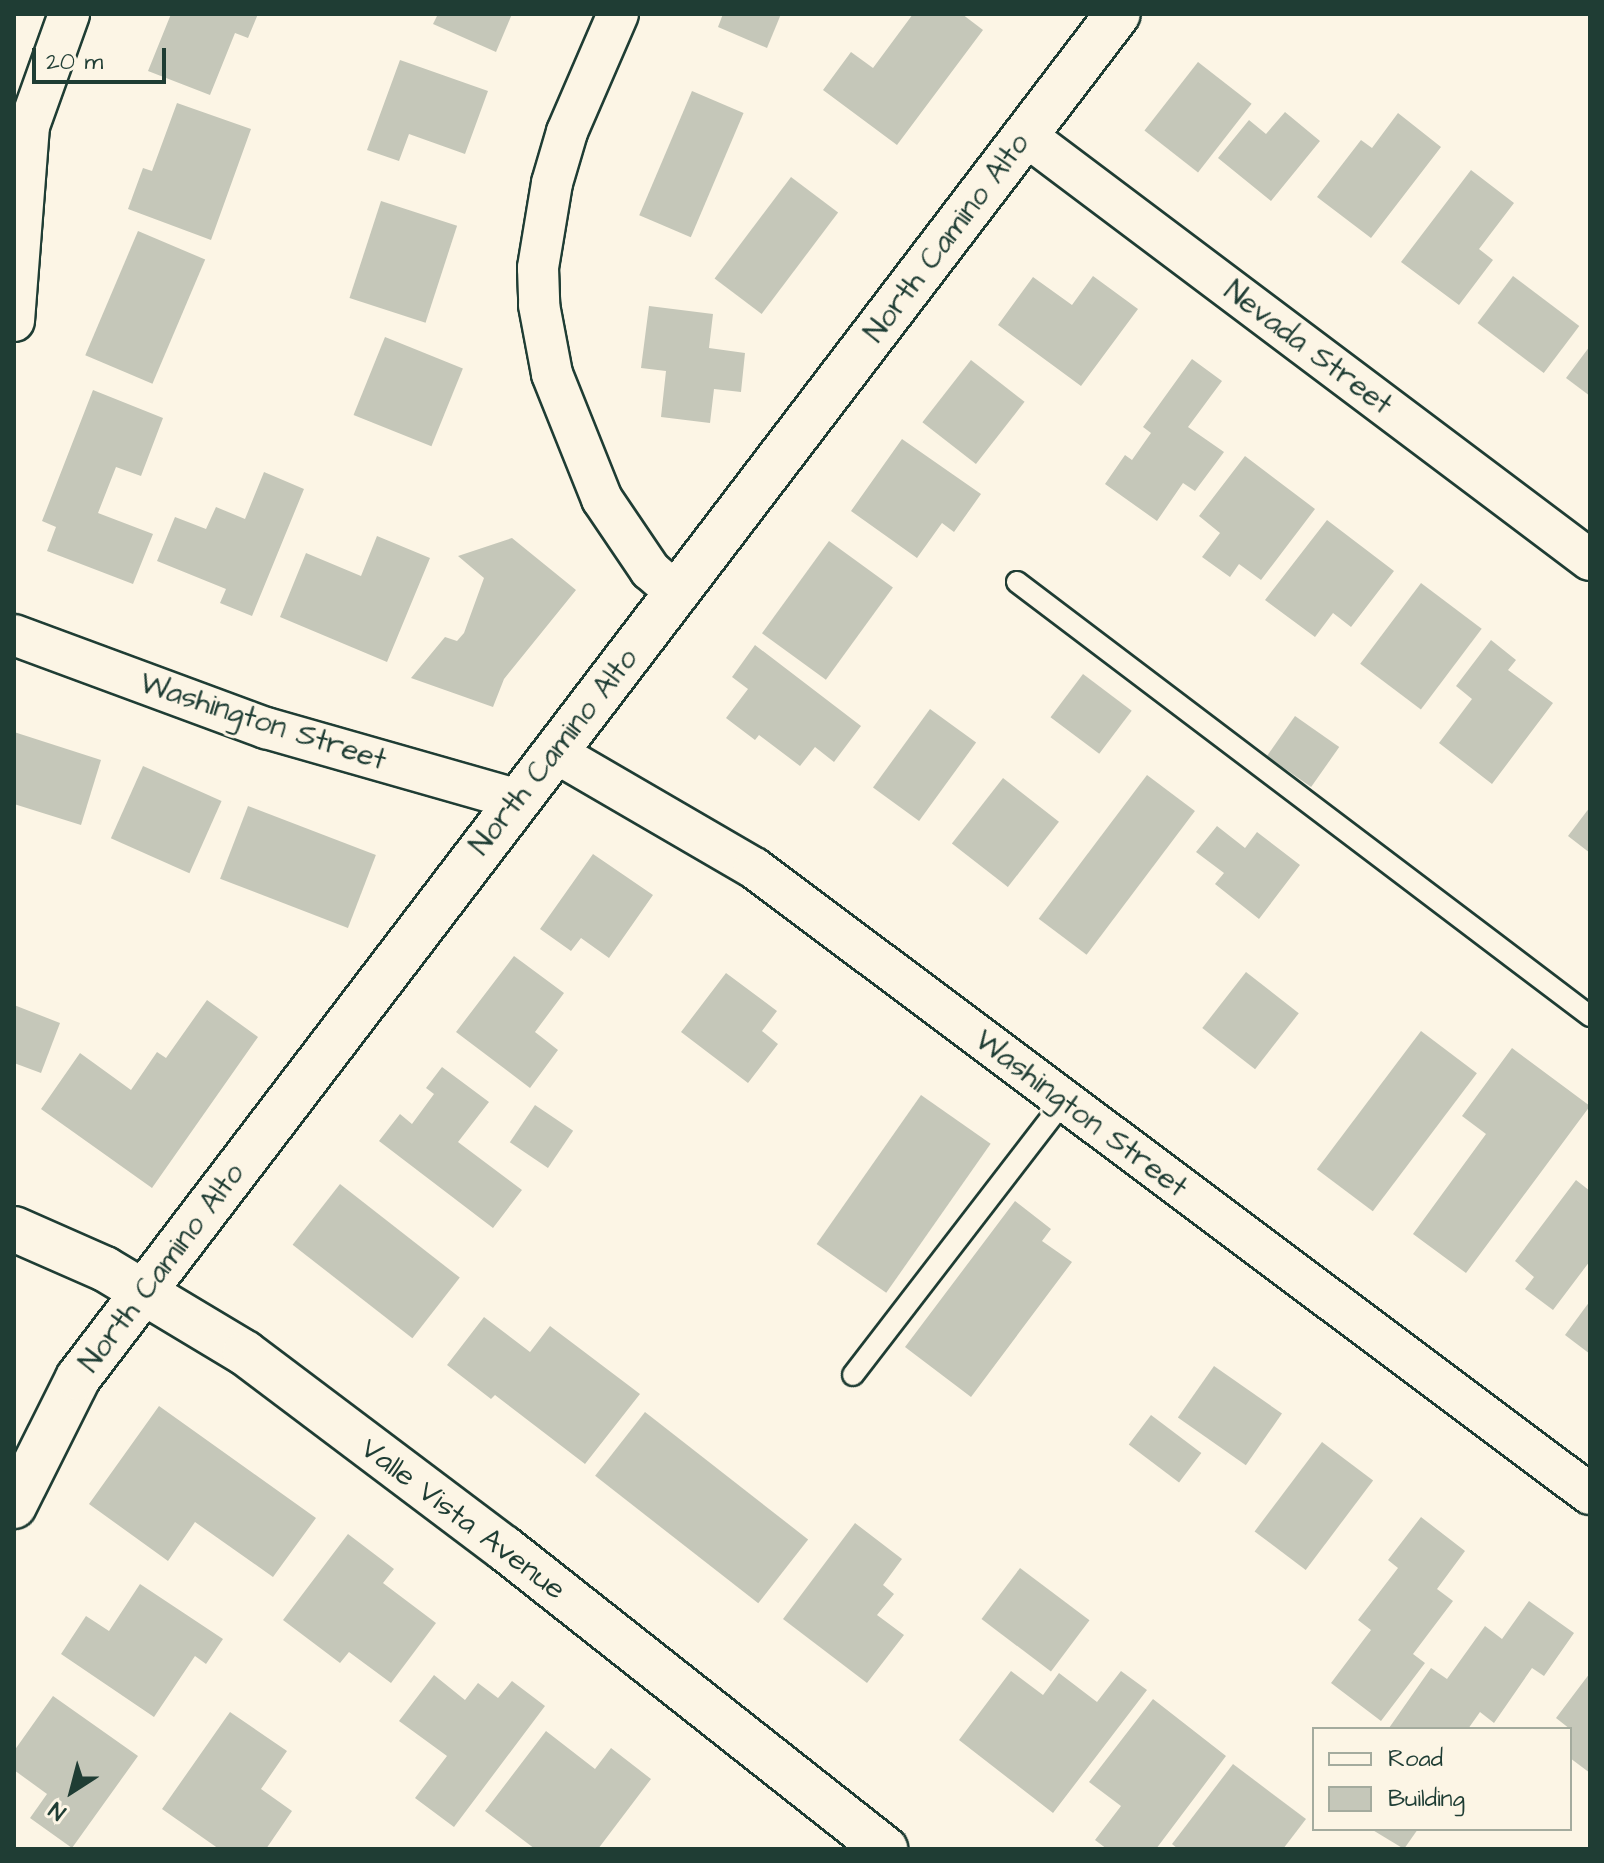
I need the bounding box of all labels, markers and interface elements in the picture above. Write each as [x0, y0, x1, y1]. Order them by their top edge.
scale bar [36, 32, 170, 82]
text: 20 m [46, 45, 103, 79]
street label: North Camino Alto [857, 126, 1037, 350]
street label: Nevada Street [1217, 273, 1399, 423]
street label: North Camino Alto [462, 641, 646, 863]
street label: Washington Street [135, 665, 391, 779]
street label: Washington Street [968, 1022, 1194, 1206]
street label: North Camino Alto [72, 1156, 252, 1380]
street label: Valle Vista Avenue [354, 1430, 572, 1608]
legend [1312, 1727, 1572, 1831]
text: Road [1388, 1742, 1443, 1776]
north arrow [32, 1751, 112, 1831]
text: Building [1388, 1782, 1465, 1816]
text: N [43, 1794, 72, 1827]

